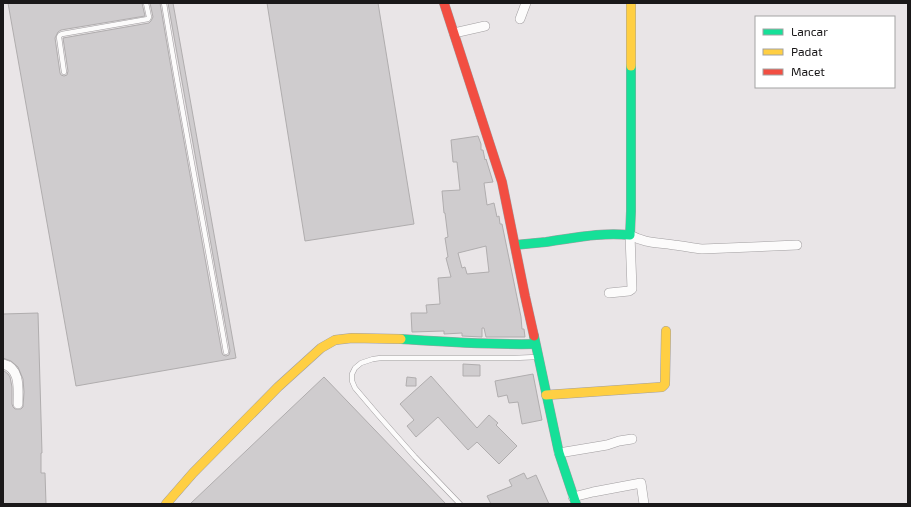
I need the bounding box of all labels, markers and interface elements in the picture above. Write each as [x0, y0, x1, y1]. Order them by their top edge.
legend [755, 16, 895, 88]
text: Lancar [791, 24, 828, 38]
text: Padat [791, 44, 823, 58]
text: Macet [791, 64, 825, 78]

